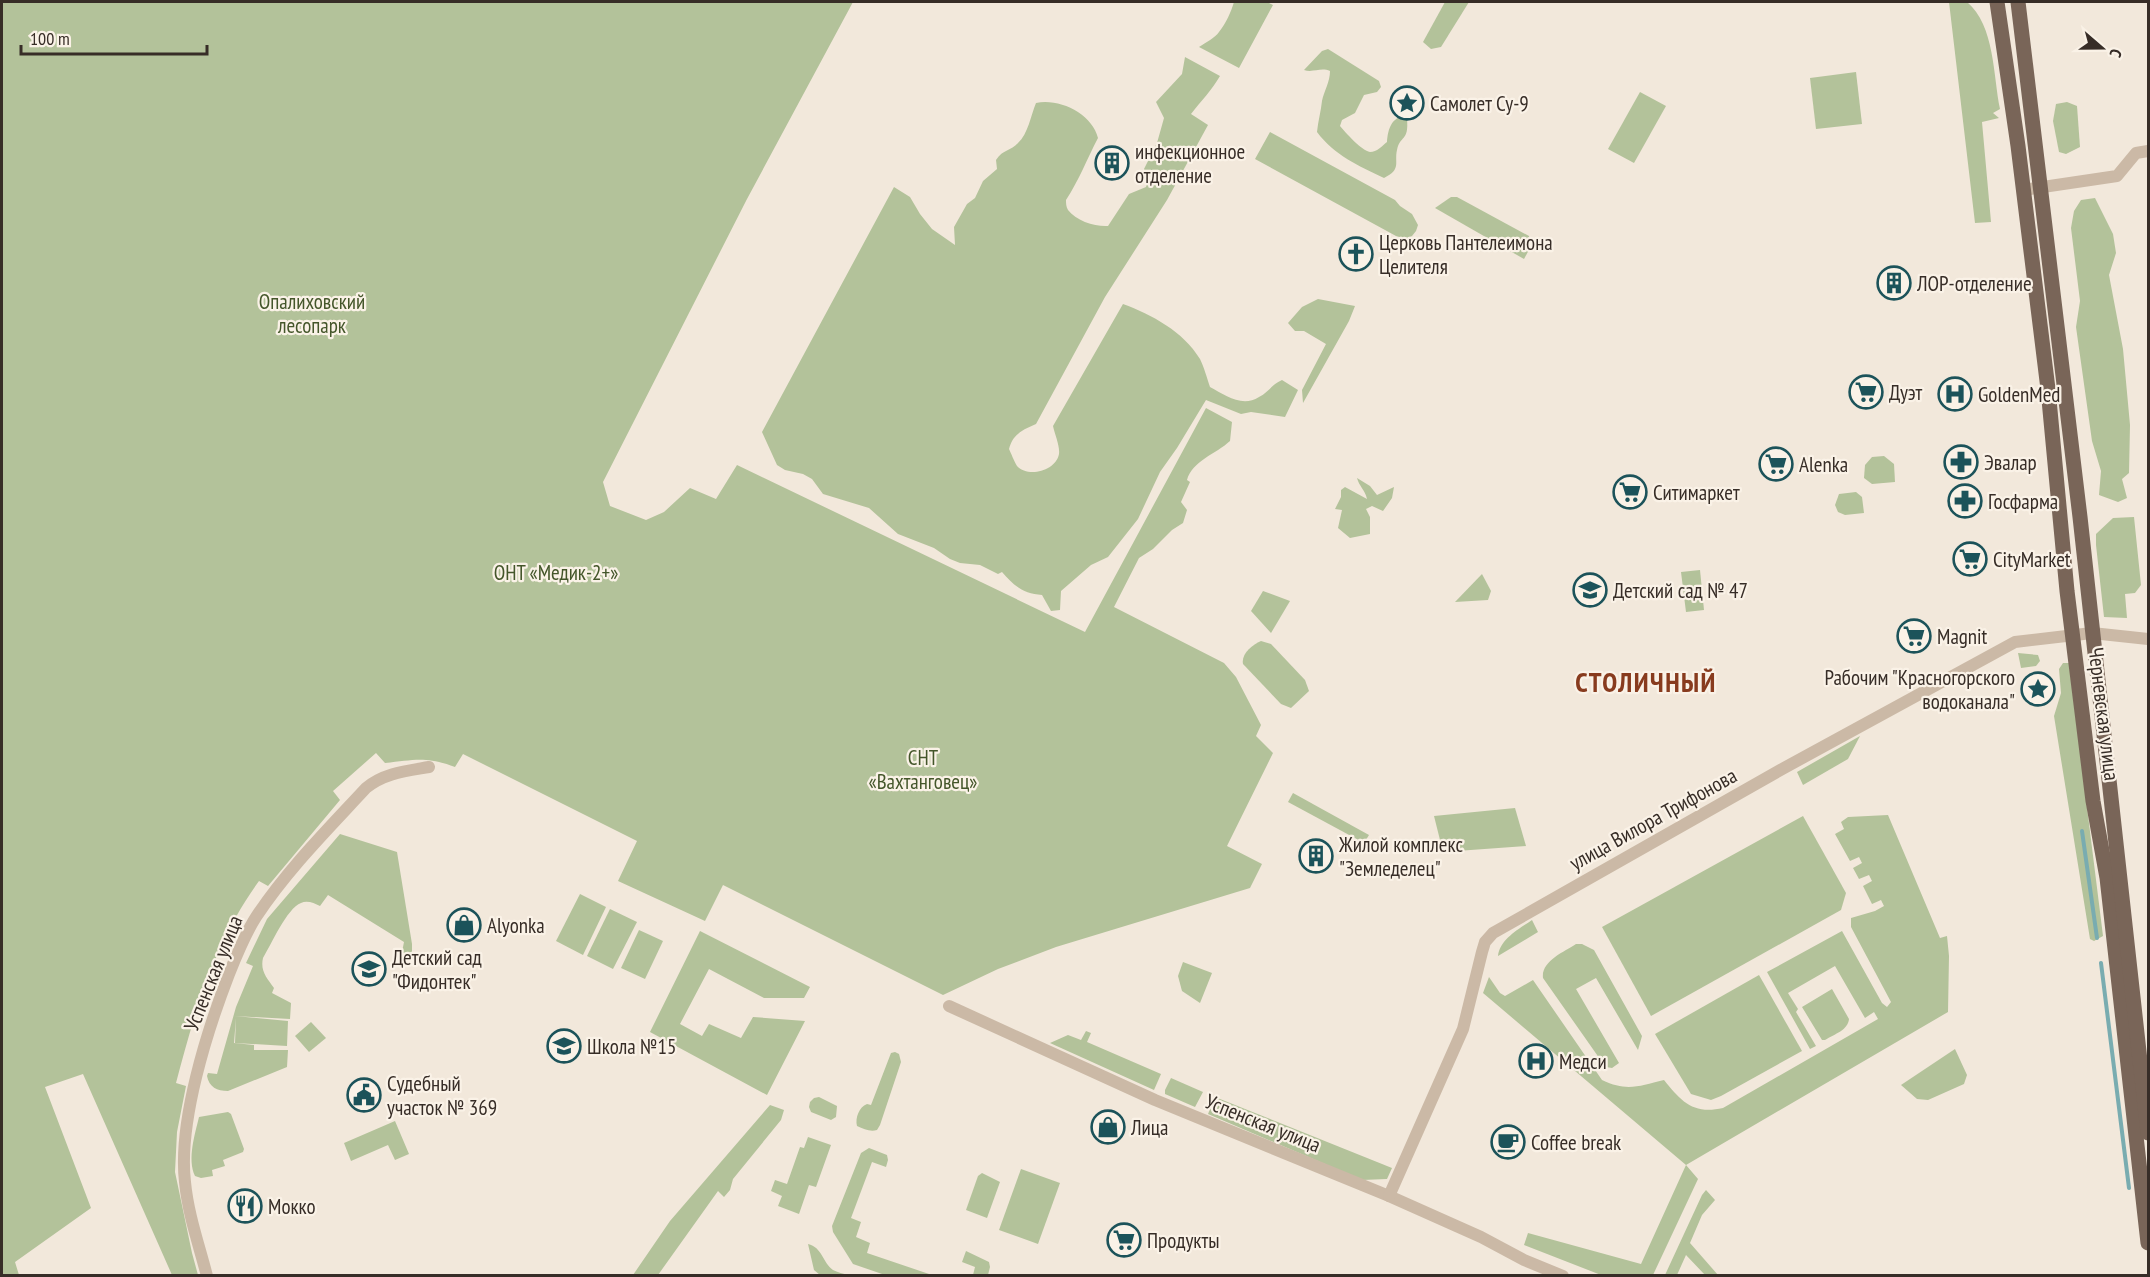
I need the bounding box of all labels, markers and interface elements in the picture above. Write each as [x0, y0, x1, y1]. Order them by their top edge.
scale bar [21, 18, 207, 56]
north arrow [2072, 18, 2132, 78]
text: 100 m [30, 27, 70, 50]
text: С [2105, 46, 2127, 61]
place icon: Самолет Су-9 [1389, 85, 1425, 121]
place label: Самолет Су-9 [1430, 90, 1529, 117]
place label: инфекционное отделение [1135, 138, 1245, 189]
building icon: инфекционное отделение [1094, 145, 1130, 181]
place label: Церковь Пантелеимона Целителя [1379, 229, 1553, 280]
church icon: Церковь Пантелеимона Целителя [1338, 236, 1374, 272]
building icon: ЛОР-отделение [1876, 265, 1912, 301]
place label: ЛОР-отделение [1916, 270, 2032, 297]
park label: Опалиховский лесопарк [259, 288, 365, 339]
supermarket icon: Дуэт [1848, 374, 1884, 410]
hospital icon: GoldenMed [1937, 376, 1973, 412]
place label: Дуэт [1889, 379, 1922, 406]
place label: GoldenMed [1978, 381, 2060, 408]
pharmacy icon: Эвалар [1943, 444, 1979, 480]
supermarket icon: Alenka [1758, 446, 1794, 482]
place label: Эвалар [1984, 449, 2037, 476]
place label: Alenka [1799, 451, 1848, 478]
supermarket icon: Ситимаркет [1612, 474, 1648, 510]
place label: Ситимаркет [1653, 479, 1740, 506]
pharmacy icon: Госфарма [1947, 483, 1983, 519]
place label: Госфарма [1988, 488, 2058, 515]
supermarket icon: CityMarket [1952, 541, 1988, 577]
place label: CityMarket [1993, 546, 2071, 573]
park label: ОНТ «Медик-2+» [494, 559, 618, 586]
school or university icon: Детский сад № 47 [1572, 572, 1608, 608]
place label: Детский сад № 47 [1613, 577, 1748, 604]
supermarket icon: Magnit [1896, 618, 1932, 654]
place label: Magnit [1937, 623, 1988, 650]
street label: Черневская улица [2082, 646, 2126, 782]
place label: Рабочим "Красногорского водоканала" [1824, 664, 2015, 715]
district label: СТОЛИЧНЫЙ [1575, 665, 1717, 699]
place icon: Рабочим "Красногорского водоканала" [2020, 671, 2056, 707]
park label: СНТ «Вахтанговец» [869, 744, 977, 795]
street label: улица Вилора Трифонова [1565, 762, 1741, 876]
place label: Жилой комплекс "Земледелец" [1338, 831, 1463, 882]
building icon: Жилой комплекс "Земледелец" [1298, 838, 1334, 874]
shop icon: Alyonka [446, 907, 482, 943]
street label: Успенская улица [178, 911, 248, 1035]
place label: Alyonka [487, 912, 545, 939]
place label: Детский сад "Фидонтек" [392, 944, 482, 995]
school or university icon: Детский сад "Фидонтек" [351, 951, 387, 987]
school or university icon: Школа №15 [546, 1028, 582, 1064]
place label: Школа №15 [587, 1033, 676, 1060]
hospital icon: Медси [1518, 1043, 1554, 1079]
place label: Медси [1559, 1048, 1607, 1075]
place label: Судебный участок № 369 [387, 1070, 497, 1121]
public building icon: Судебный участок № 369 [346, 1077, 382, 1113]
street label: Успенская улица [1201, 1088, 1325, 1158]
shop icon: Лица [1090, 1109, 1126, 1145]
place label: Лица [1130, 1114, 1168, 1141]
cafe icon: Coffee break [1490, 1124, 1526, 1160]
place label: Coffee break [1531, 1129, 1621, 1156]
restaurant icon: Мокко [227, 1188, 263, 1224]
place label: Мокко [268, 1193, 316, 1220]
supermarket icon: Продукты [1106, 1222, 1142, 1258]
place label: Продукты [1147, 1227, 1220, 1254]

